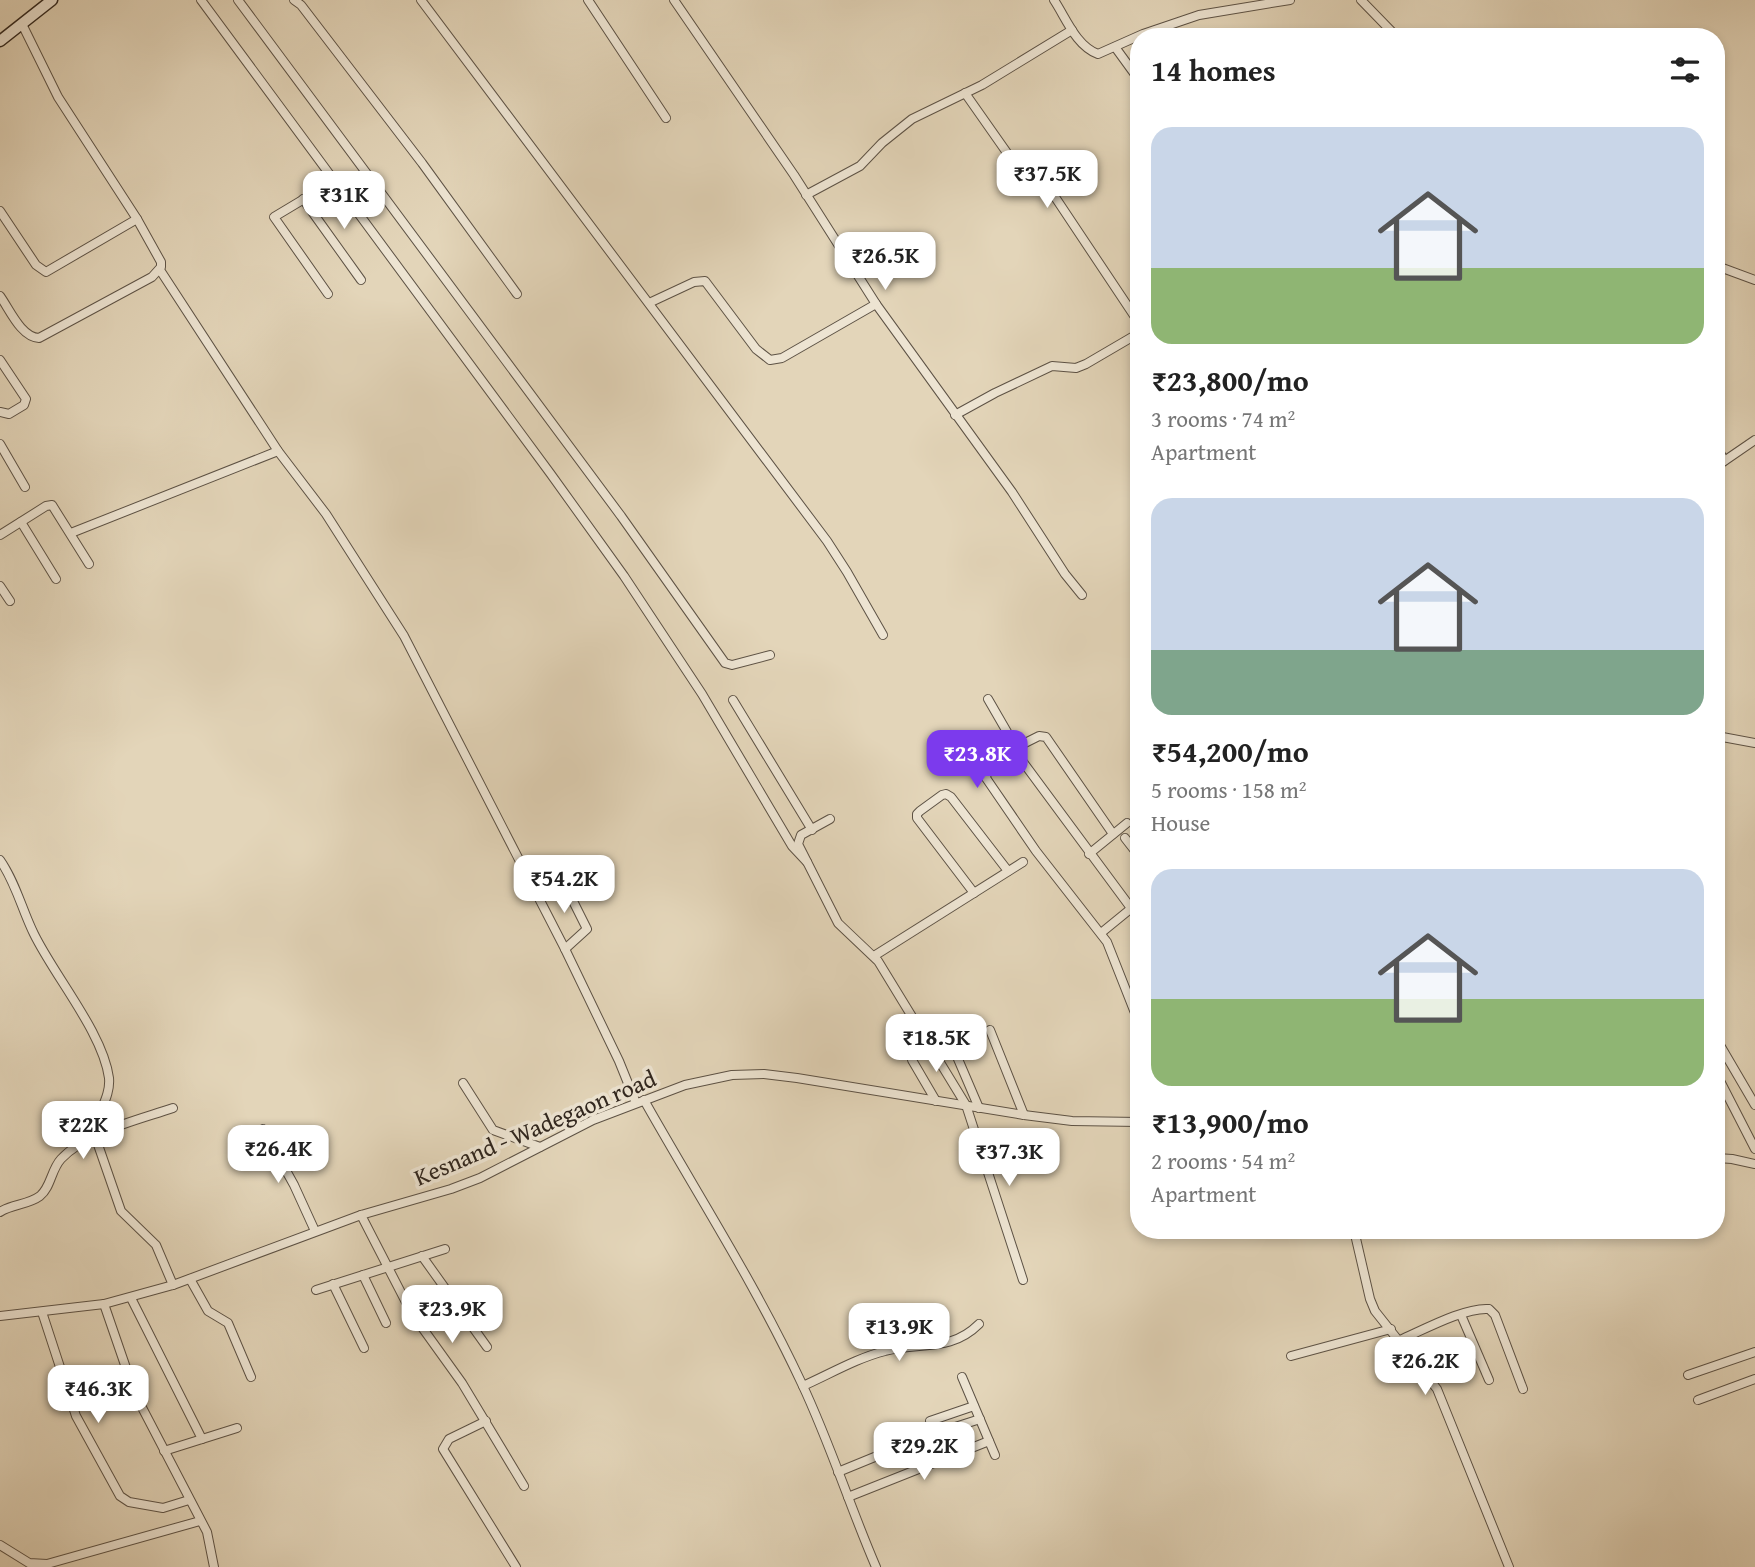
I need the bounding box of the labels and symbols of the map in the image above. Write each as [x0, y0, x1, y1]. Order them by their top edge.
pin: ₹37.5K [990, 150, 1104, 210]
pin: ₹31K [303, 172, 385, 231]
pin: ₹26.5K [828, 232, 942, 292]
pin: ₹23.8K [920, 730, 1034, 790]
pin: ₹54.2K [507, 856, 621, 915]
pin: ₹18.5K [879, 1014, 993, 1074]
street label: Kesnand - Wadegaon road [408, 1061, 661, 1194]
pin: ₹22K [42, 1102, 124, 1161]
pin: ₹26.4K [221, 1126, 335, 1185]
pin: ₹37.3K [952, 1128, 1066, 1188]
pin: ₹23.9K [395, 1286, 509, 1345]
pin: ₹13.9K [842, 1304, 956, 1363]
pin: ₹26.2K [1368, 1338, 1482, 1397]
pin: ₹46.3K [41, 1366, 155, 1425]
pin: ₹29.2K [867, 1422, 981, 1482]

